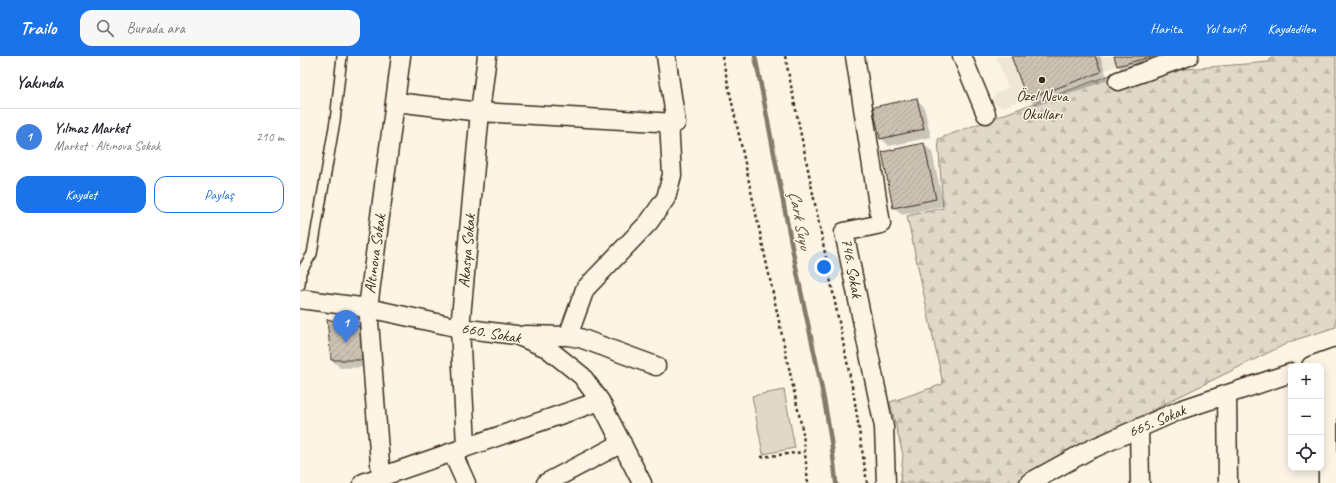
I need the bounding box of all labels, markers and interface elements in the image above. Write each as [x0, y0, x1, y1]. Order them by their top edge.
search box [80, 10, 360, 46]
text: Trailo [20, 16, 56, 40]
icon: search [94, 17, 116, 39]
text: Burada ara [126, 19, 185, 38]
text: Harita [1150, 20, 1182, 37]
text: Yol tarifi [1204, 20, 1246, 37]
text: Kaydedilen [1268, 20, 1316, 37]
text: Yakında [16, 72, 63, 93]
marker: Özel Neva Okulları [1037, 75, 1047, 85]
place label: Özel Neva Okulları [1016, 86, 1069, 124]
text: Yılmaz Market [54, 119, 129, 138]
text: 1 [26, 129, 32, 145]
text: 210 m [256, 129, 284, 145]
text: Market · Altınova Sokak [54, 138, 160, 154]
button: Kaydet [16, 176, 146, 213]
button: Paylaş [154, 176, 284, 213]
water label: Çark Suyu [784, 189, 816, 253]
street label: Altınova Sokak [360, 212, 391, 295]
street label: Akasya Sokak [454, 212, 480, 289]
street label: 746. Sokak [837, 237, 867, 300]
your location [814, 257, 834, 277]
pin: 1 [333, 310, 359, 343]
street label: 660. Sokak [460, 318, 523, 348]
map controls [1288, 363, 1324, 471]
button: + [1288, 363, 1324, 399]
button: − [1288, 399, 1324, 435]
street label: 665. Sokak [1125, 400, 1190, 442]
button: locate [1288, 435, 1324, 471]

